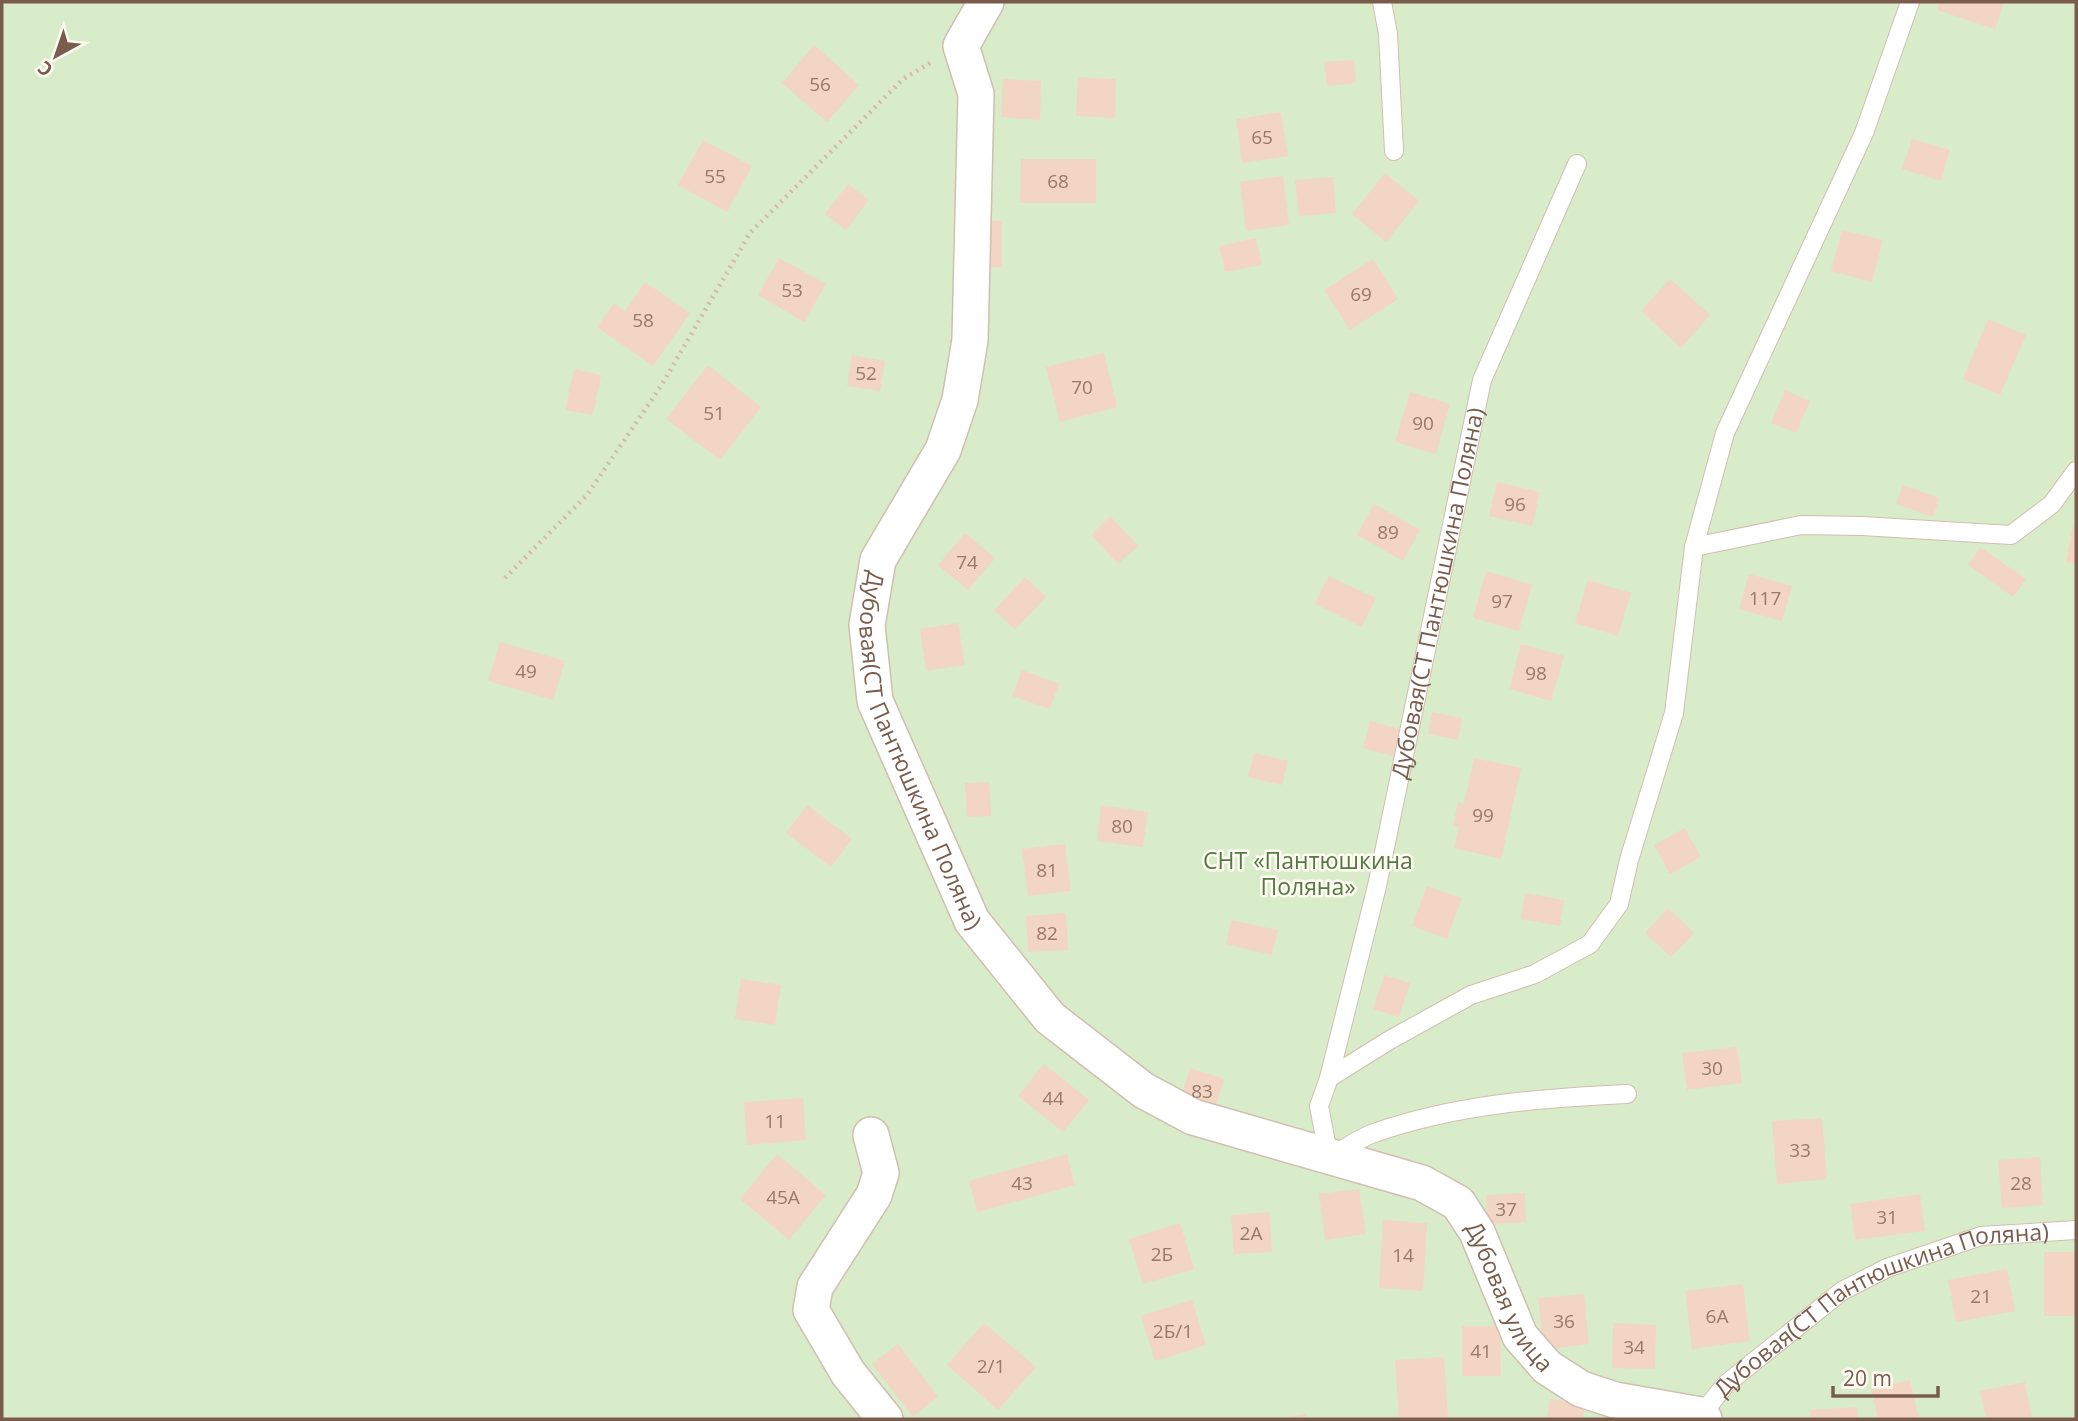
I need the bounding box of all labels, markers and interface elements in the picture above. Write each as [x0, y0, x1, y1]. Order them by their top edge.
north arrow [21, 21, 91, 91]
text: С [32, 55, 58, 83]
house number: 56 [809, 71, 831, 97]
house number: 65 [1251, 124, 1273, 150]
house number: 55 [704, 163, 726, 189]
house number: 68 [1047, 168, 1069, 194]
house number: 53 [781, 277, 803, 303]
house number: 69 [1350, 281, 1372, 307]
house number: 58 [632, 307, 654, 333]
house number: 52 [855, 360, 877, 386]
house number: 70 [1071, 374, 1093, 400]
house number: 51 [703, 400, 725, 426]
street label: Дубовая(СТ Пантюшкина Поляна) [1383, 404, 1491, 781]
house number: 90 [1412, 410, 1434, 436]
house number: 96 [1504, 491, 1526, 517]
house number: 89 [1377, 519, 1399, 545]
house number: 74 [956, 549, 978, 575]
street label: Дубовая(СТ Пантюшкина Поляна) [852, 569, 990, 936]
house number: 117 [1749, 585, 1781, 611]
house number: 97 [1491, 588, 1513, 614]
house number: 49 [515, 658, 537, 684]
house number: 98 [1525, 660, 1547, 686]
house number: 99 [1472, 802, 1494, 828]
house number: 80 [1111, 813, 1133, 839]
park label: СНТ «Пантюшкина Поляна» [1203, 844, 1413, 902]
house number: 81 [1036, 857, 1058, 883]
house number: 82 [1036, 920, 1058, 946]
house number: 30 [1701, 1055, 1723, 1081]
house number: 83 [1191, 1078, 1213, 1104]
house number: 44 [1042, 1085, 1064, 1111]
house number: 11 [764, 1108, 786, 1134]
house number: 33 [1789, 1137, 1811, 1163]
house number: 43 [1011, 1170, 1033, 1196]
house number: 28 [2010, 1170, 2032, 1196]
house number: 45А [766, 1184, 800, 1210]
house number: 37 [1495, 1196, 1517, 1222]
house number: 31 [1876, 1204, 1898, 1230]
street label: Дубовая улица [1459, 1214, 1561, 1378]
street label: Дубовая(СТ Пантюшкина Поляна) [1705, 1215, 2050, 1403]
house number: 2А [1240, 1220, 1262, 1246]
house number: 2Б [1151, 1241, 1173, 1267]
house number: 14 [1392, 1242, 1414, 1268]
house number: 21 [1970, 1283, 1992, 1309]
house number: 6А [1706, 1303, 1728, 1329]
house number: 36 [1553, 1308, 1575, 1334]
house number: 2Б/1 [1153, 1318, 1193, 1344]
house number: 34 [1623, 1334, 1645, 1360]
house number: 41 [1470, 1338, 1492, 1364]
house number: 2/1 [977, 1353, 1005, 1379]
scale bar [1833, 1354, 1938, 1398]
text: 20 m [1843, 1364, 1892, 1392]

